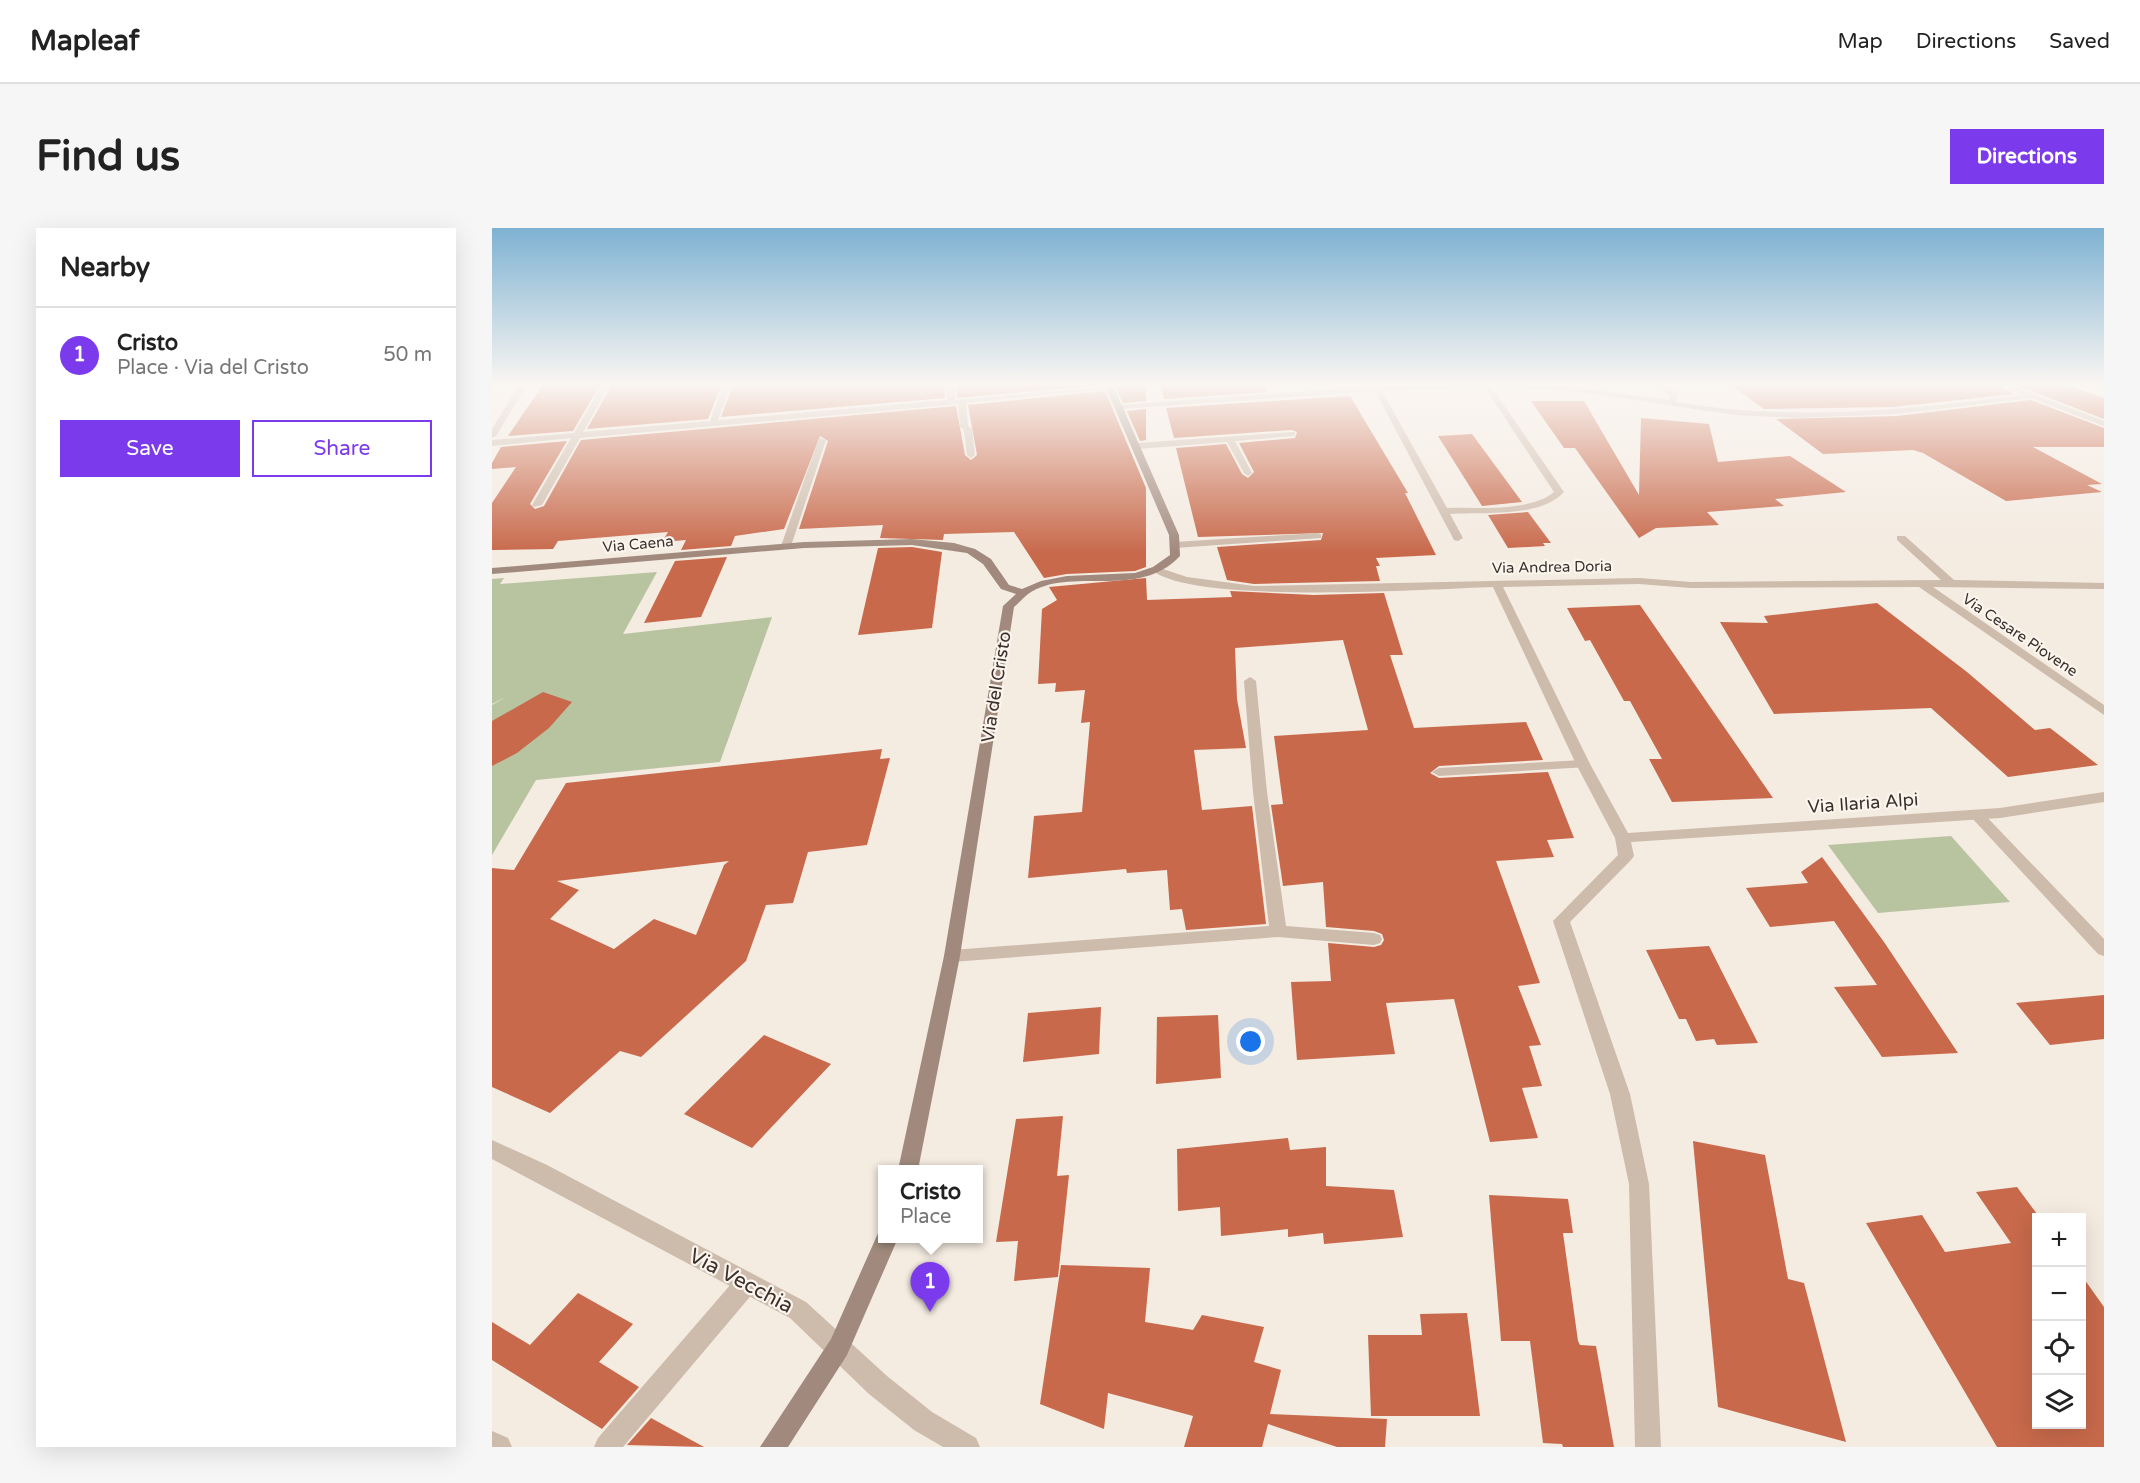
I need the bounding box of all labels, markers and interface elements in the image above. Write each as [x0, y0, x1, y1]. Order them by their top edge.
text: Mapleaf [30, 24, 139, 58]
text: Map [1837, 29, 1883, 54]
text: Directions [1916, 29, 2016, 54]
text: Saved [2049, 29, 2110, 54]
button: Directions [1950, 129, 2104, 184]
text: Find us [36, 131, 180, 182]
text: Nearby [60, 252, 150, 283]
text: Cristo [117, 330, 178, 356]
text: 1 [73, 343, 86, 367]
text: 50 m [383, 343, 432, 367]
text: Place · Via del Cristo [117, 356, 309, 380]
button: Save [60, 420, 240, 477]
button: Share [252, 420, 432, 477]
street label: Via Caena [602, 532, 674, 556]
street label: Via Andrea Doria [1492, 557, 1612, 577]
street label: Via Cesare Piovene [1959, 590, 2081, 680]
street label: Via del Cristo [976, 630, 1016, 744]
street label: Via Ilaria Alpi [1807, 788, 1919, 818]
your location [1236, 1027, 1265, 1056]
popup [878, 1165, 983, 1243]
text: Cristo [900, 1179, 961, 1205]
text: Place [900, 1205, 951, 1229]
map controls [2032, 1213, 2086, 1429]
button: + [2032, 1213, 2086, 1267]
street label: Via Vecchia [685, 1243, 797, 1319]
pin: 1 [910, 1262, 950, 1312]
button: − [2032, 1267, 2086, 1321]
button: locate [2032, 1321, 2086, 1375]
button: layers [2032, 1375, 2086, 1429]

